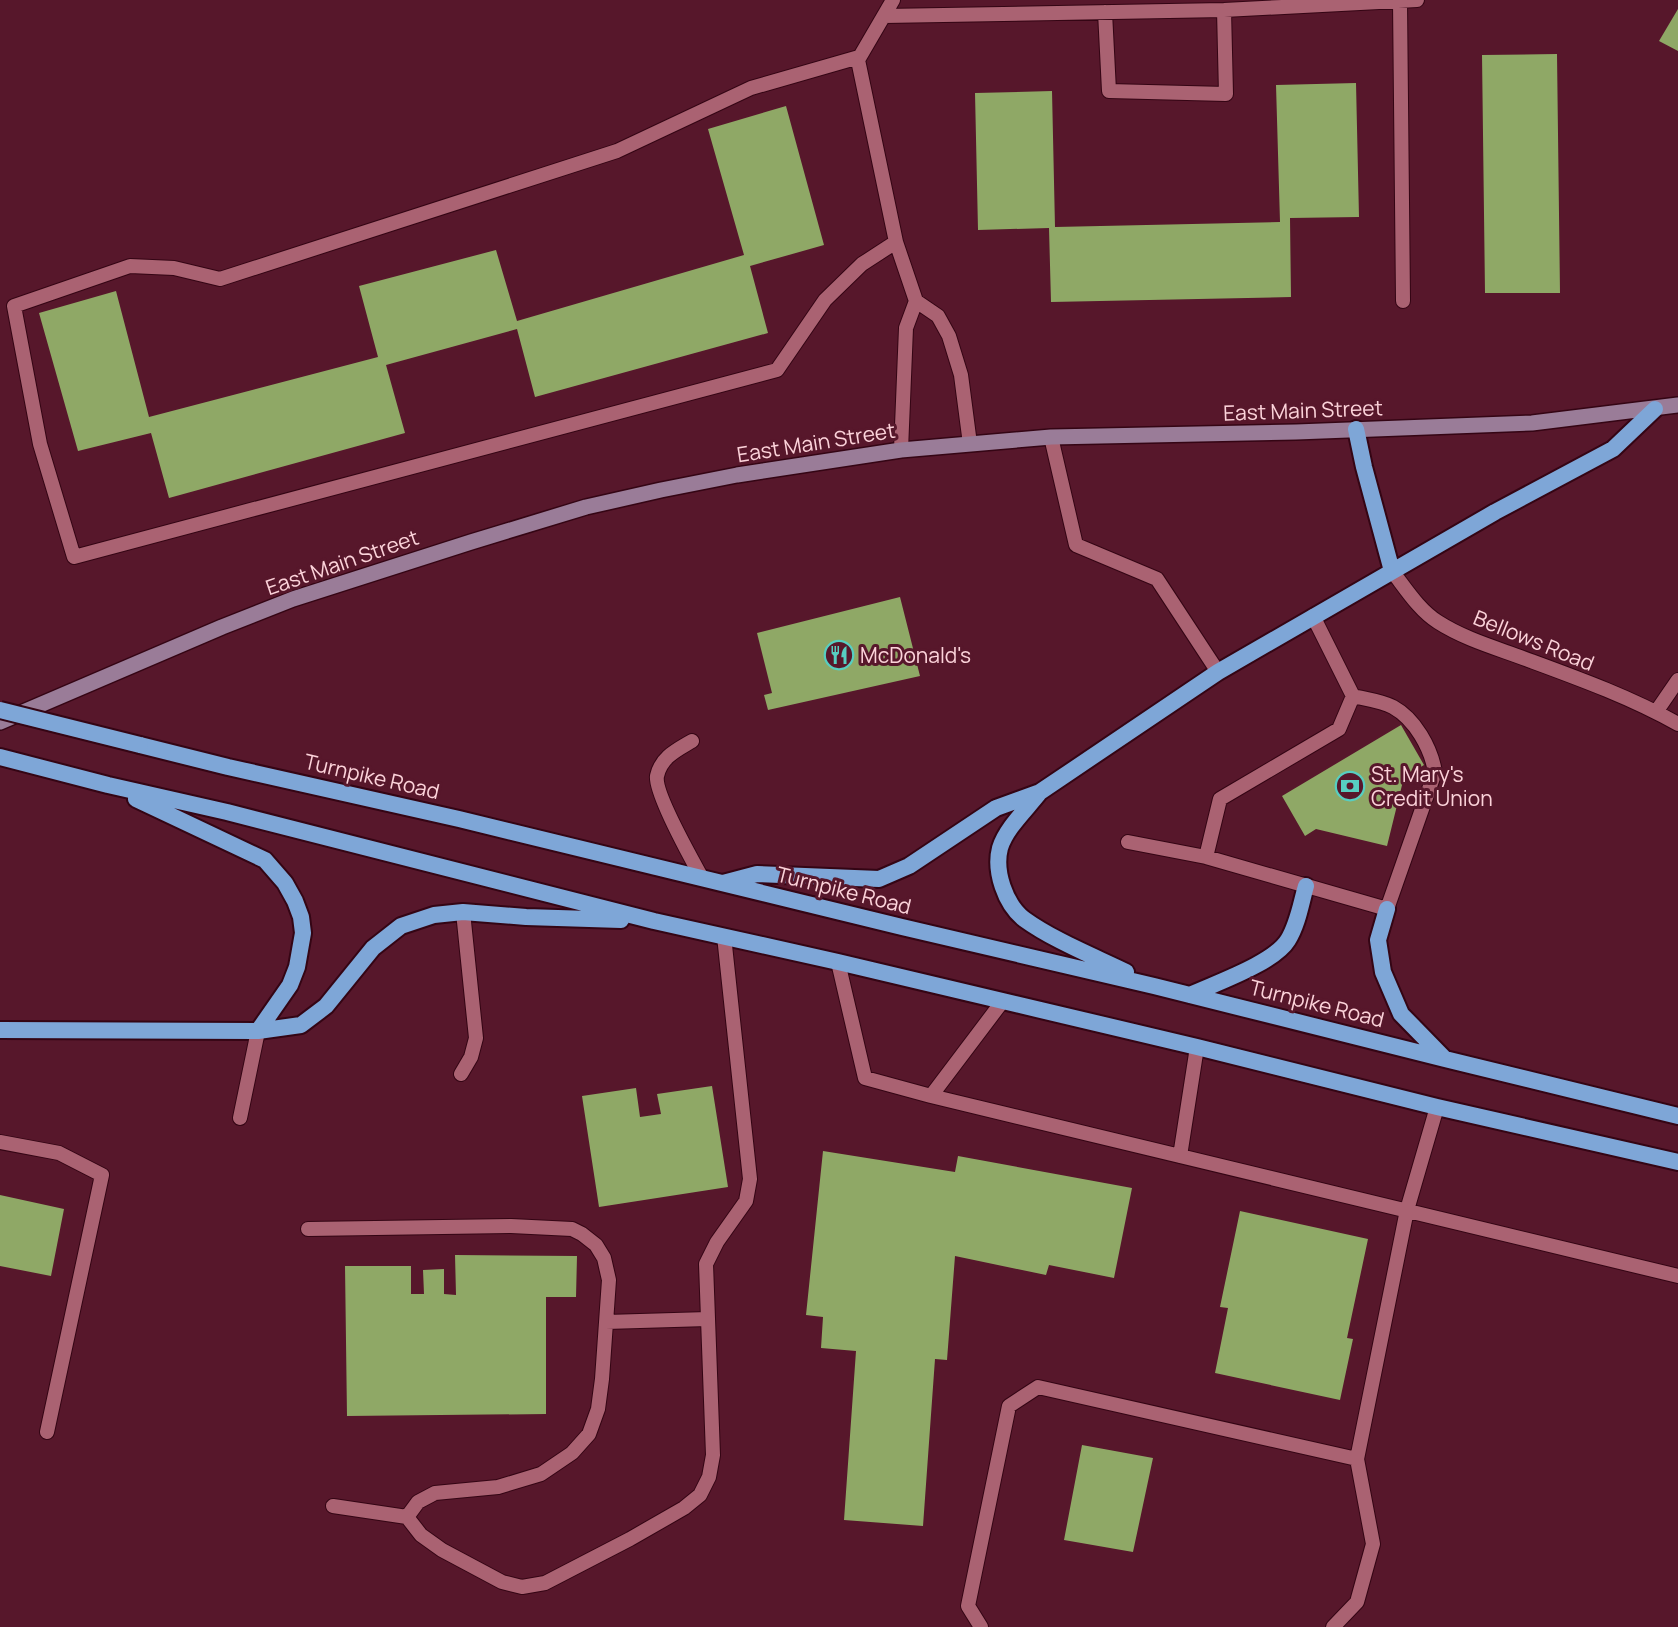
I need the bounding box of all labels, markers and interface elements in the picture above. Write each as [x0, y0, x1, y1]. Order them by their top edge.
street label: East Main Street [1223, 393, 1383, 427]
street label: East Main Street [735, 416, 897, 468]
street label: East Main Street [262, 523, 422, 601]
street label: Bellows Road [1470, 603, 1598, 677]
restaurant icon: McDonald's [823, 639, 855, 671]
place label: McDonald's [860, 641, 971, 669]
street label: Turnpike Road [302, 747, 442, 805]
place label: St. Mary's Credit Union [1371, 760, 1493, 812]
bank icon: St. Mary's Credit Union [1334, 770, 1366, 802]
street label: Turnpike Road [774, 860, 914, 920]
street label: Turnpike Road [1247, 973, 1387, 1033]

